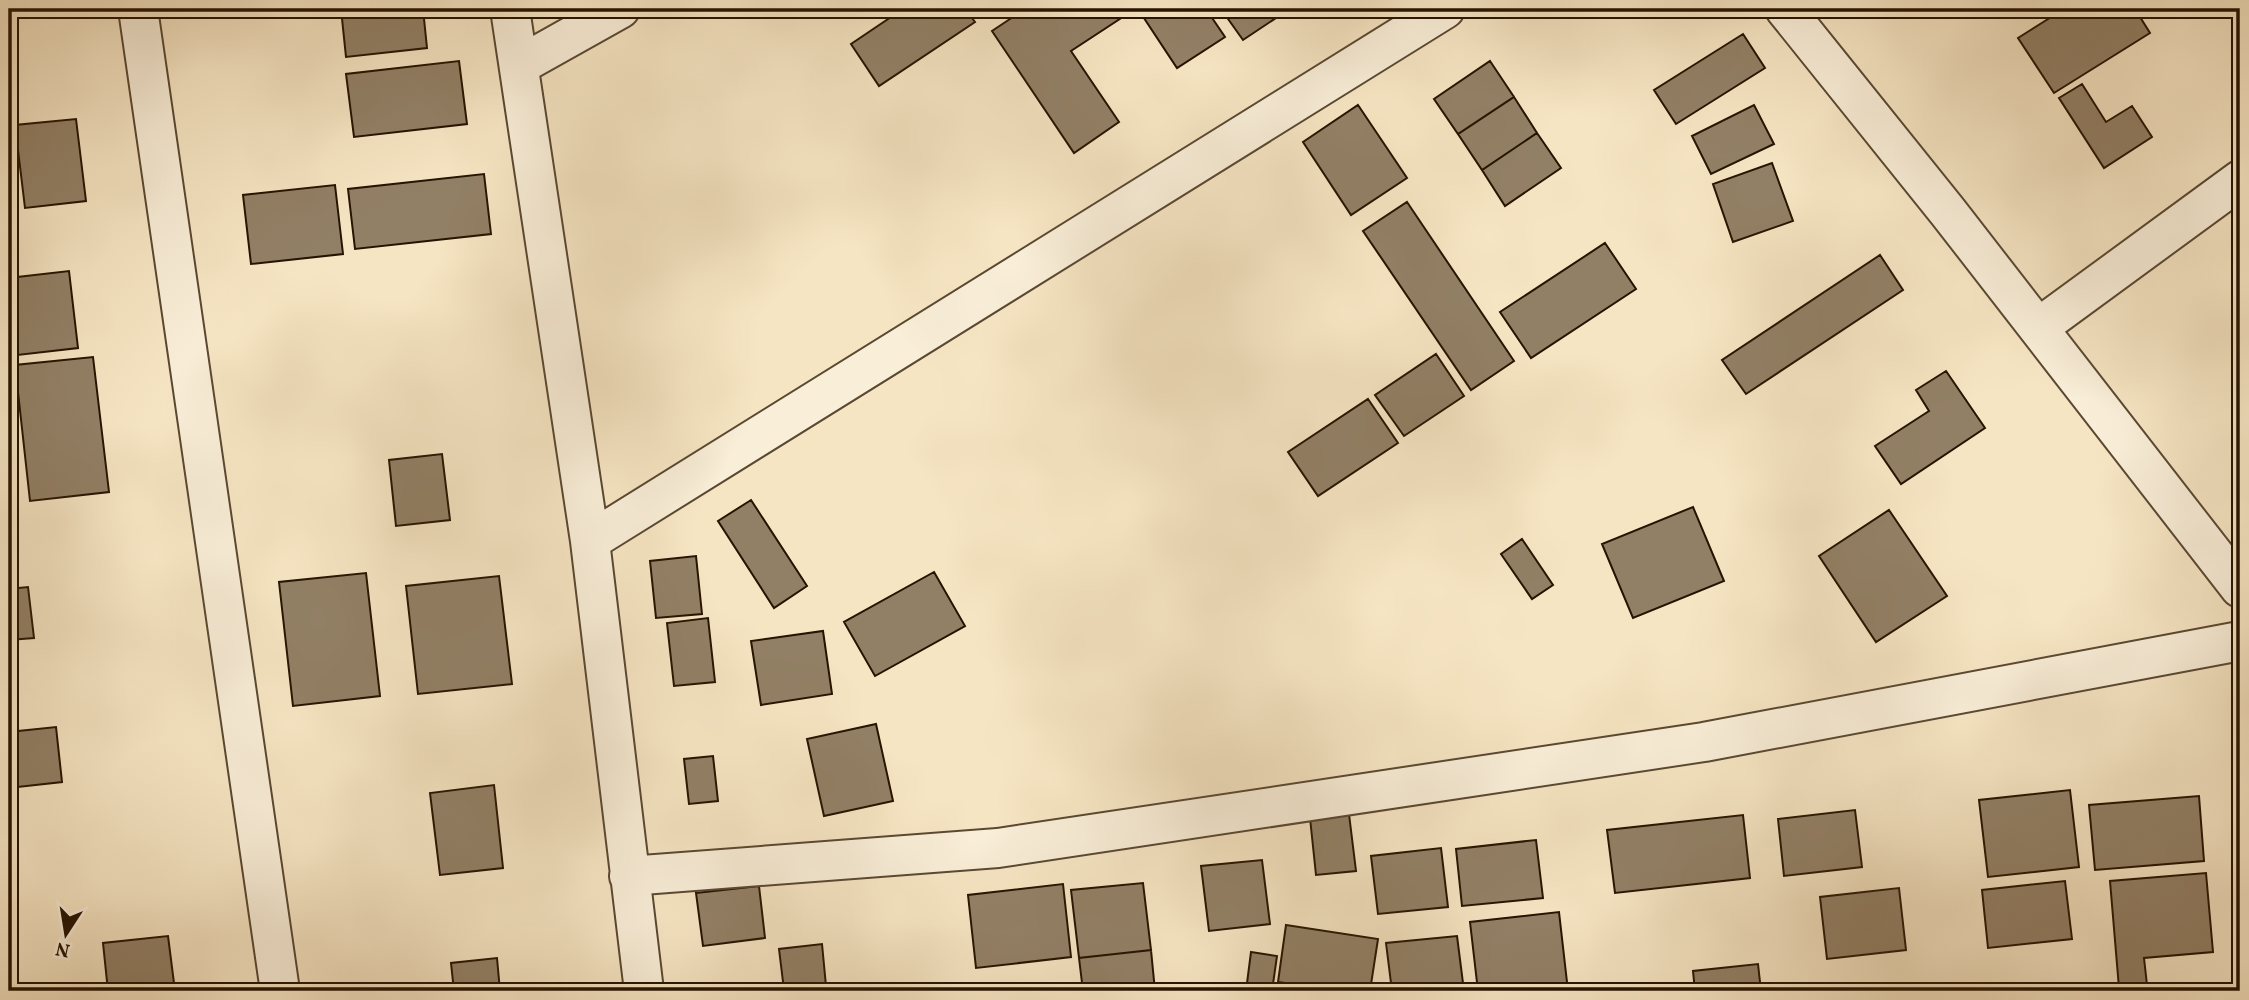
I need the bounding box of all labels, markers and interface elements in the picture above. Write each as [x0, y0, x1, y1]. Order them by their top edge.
north arrow [32, 898, 102, 968]
text: N [53, 934, 72, 963]

